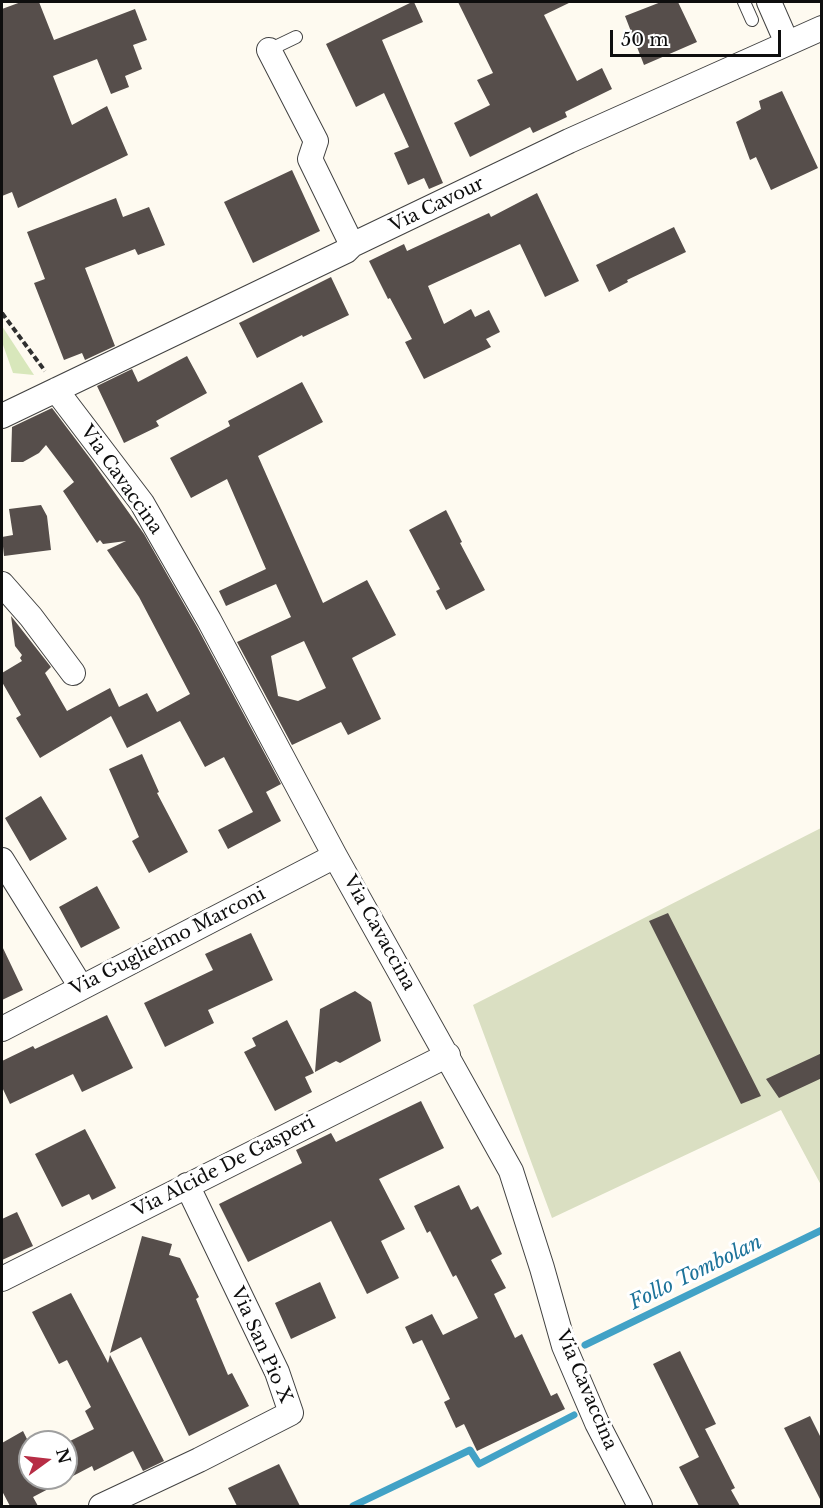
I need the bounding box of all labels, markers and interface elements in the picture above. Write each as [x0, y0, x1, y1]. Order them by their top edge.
scale bar [613, 18, 784, 56]
text: 50 m [621, 29, 669, 51]
street label: Via Cavour [386, 173, 488, 237]
street label: Via Cavaccina [75, 421, 167, 539]
street label: Via Cavaccina [339, 872, 419, 994]
street label: Via Guglielmo Marconi [67, 883, 269, 1001]
street label: Via Alcide De Gasperi [130, 1112, 318, 1222]
water label: Follo Tombolan [626, 1231, 766, 1315]
street label: Via San Pio X [226, 1284, 296, 1406]
street label: Via Cavaccina [551, 1327, 621, 1453]
north arrow [18, 1430, 78, 1490]
text: N [52, 1446, 75, 1466]

